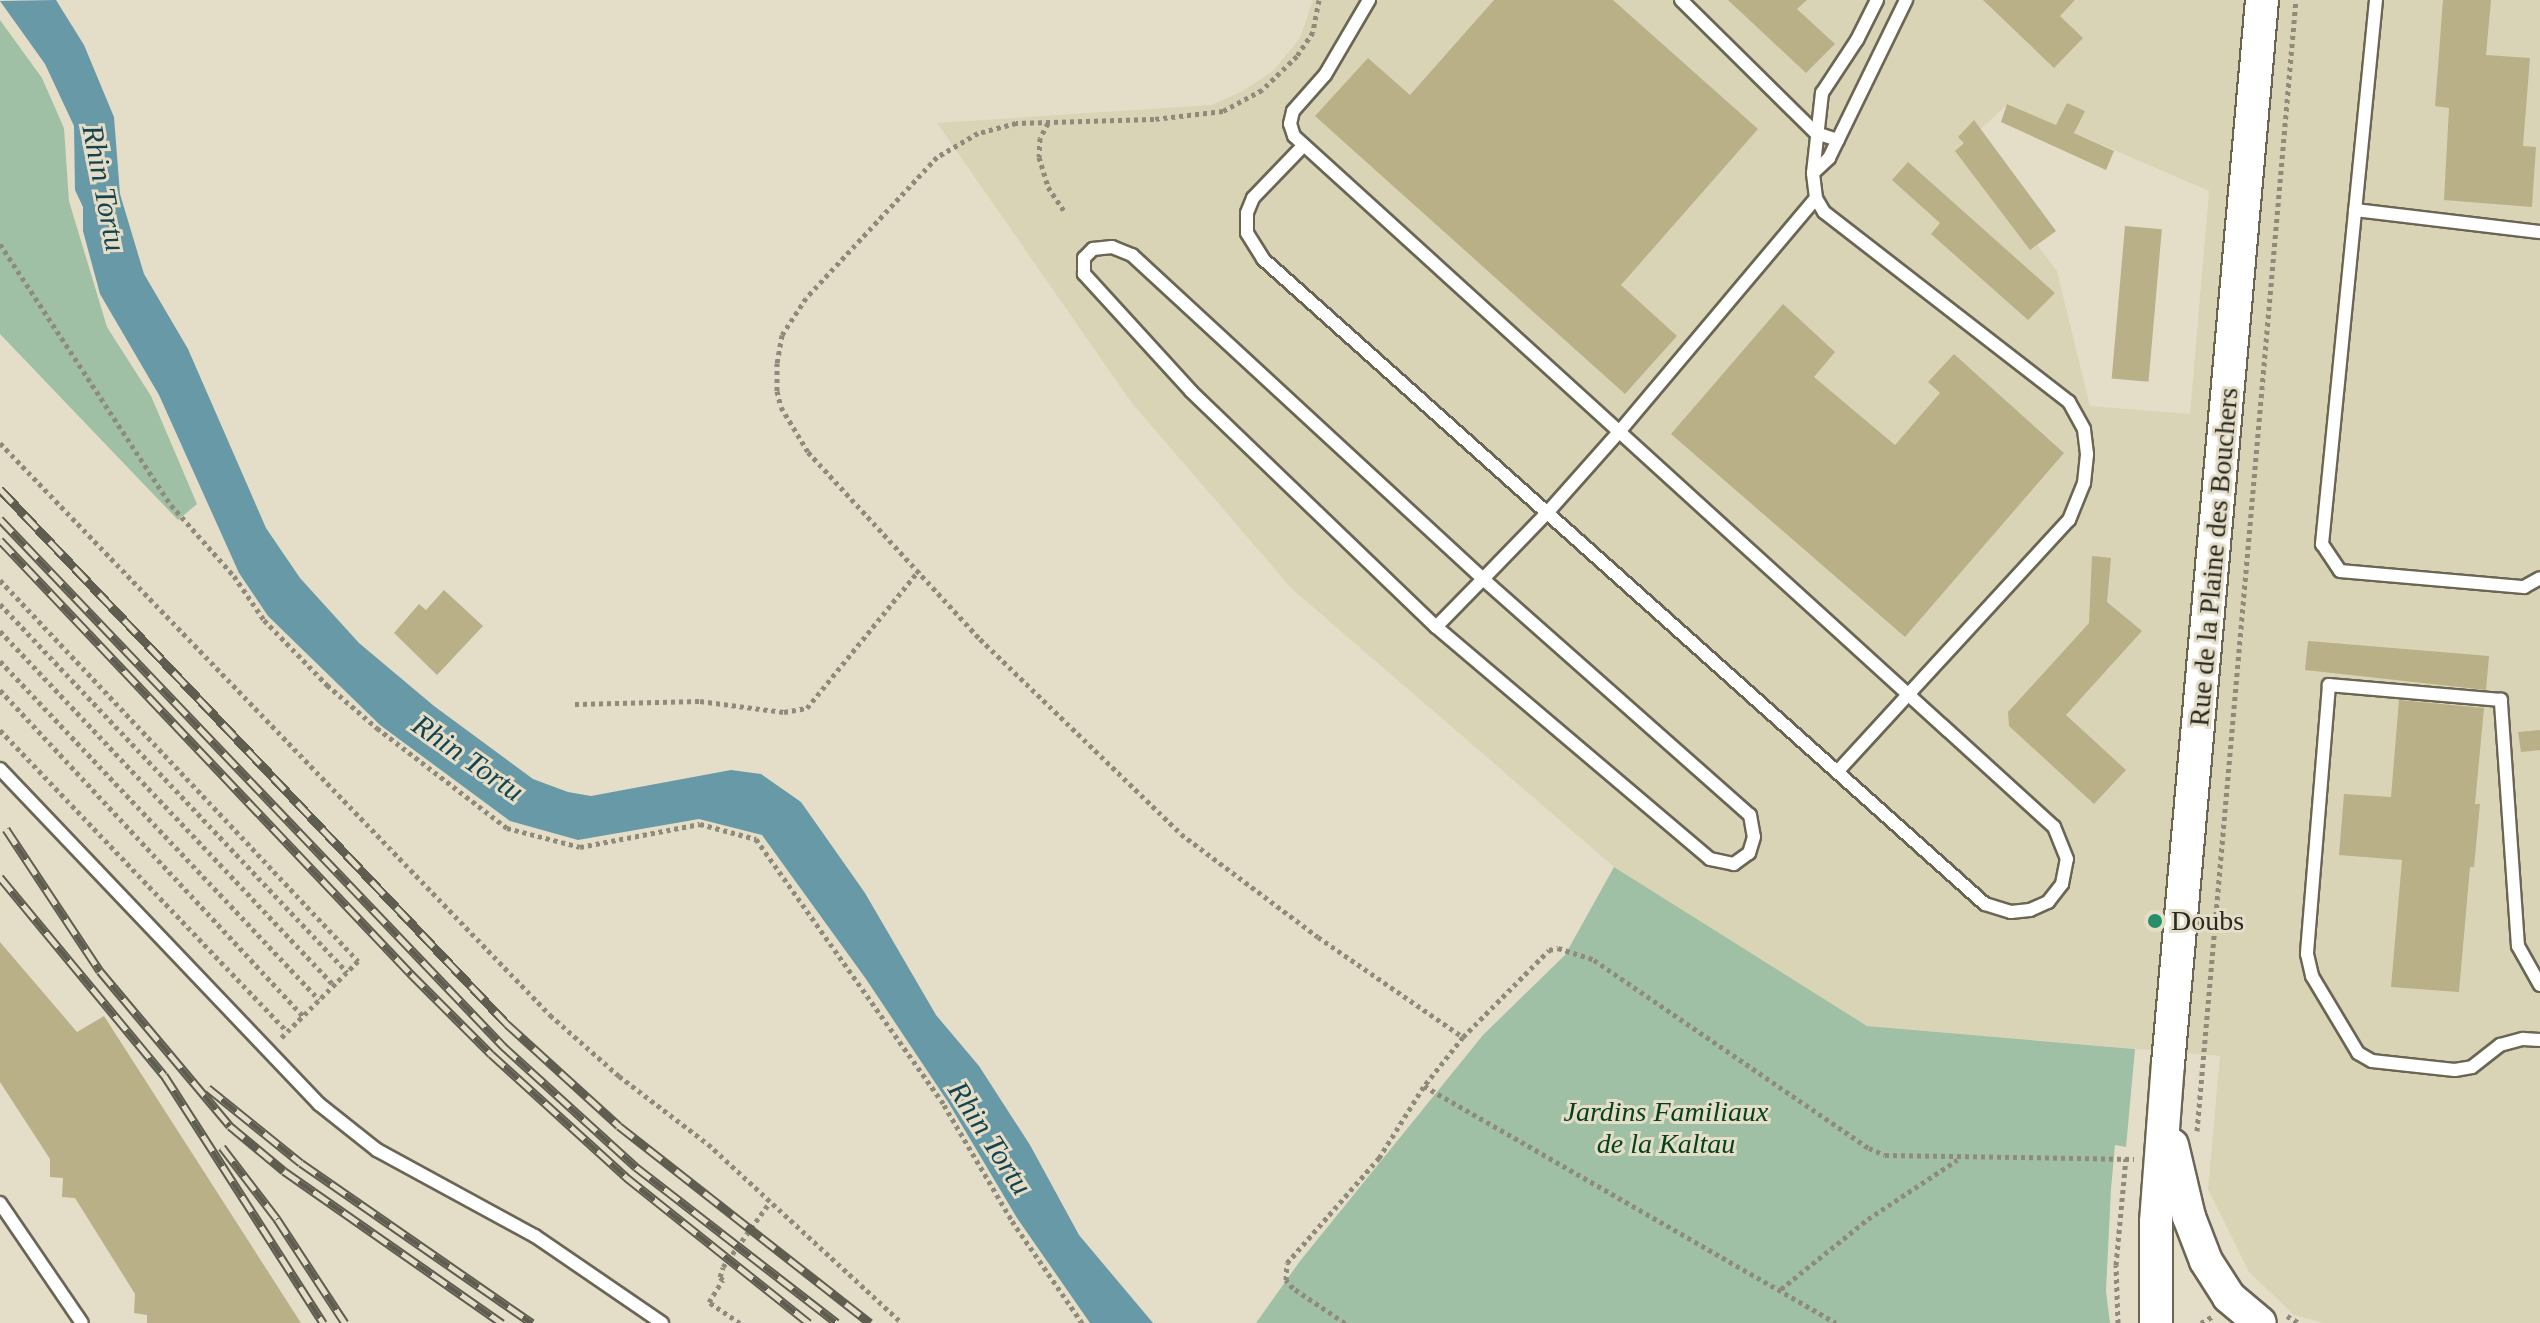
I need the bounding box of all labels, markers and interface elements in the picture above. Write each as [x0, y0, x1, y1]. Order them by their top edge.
water label: Rhin Tortu [74, 122, 134, 254]
street label: Rue de la Plaine des Bouchers [2182, 386, 2246, 728]
water label: Rhin Tortu [405, 707, 531, 809]
place label: Doubs [2171, 904, 2244, 938]
marker: Doubs [2146, 912, 2164, 930]
water label: Rhin Tortu [940, 1074, 1040, 1202]
park label: Jardins Familiaux de la Kaltau [1563, 1095, 1769, 1161]

